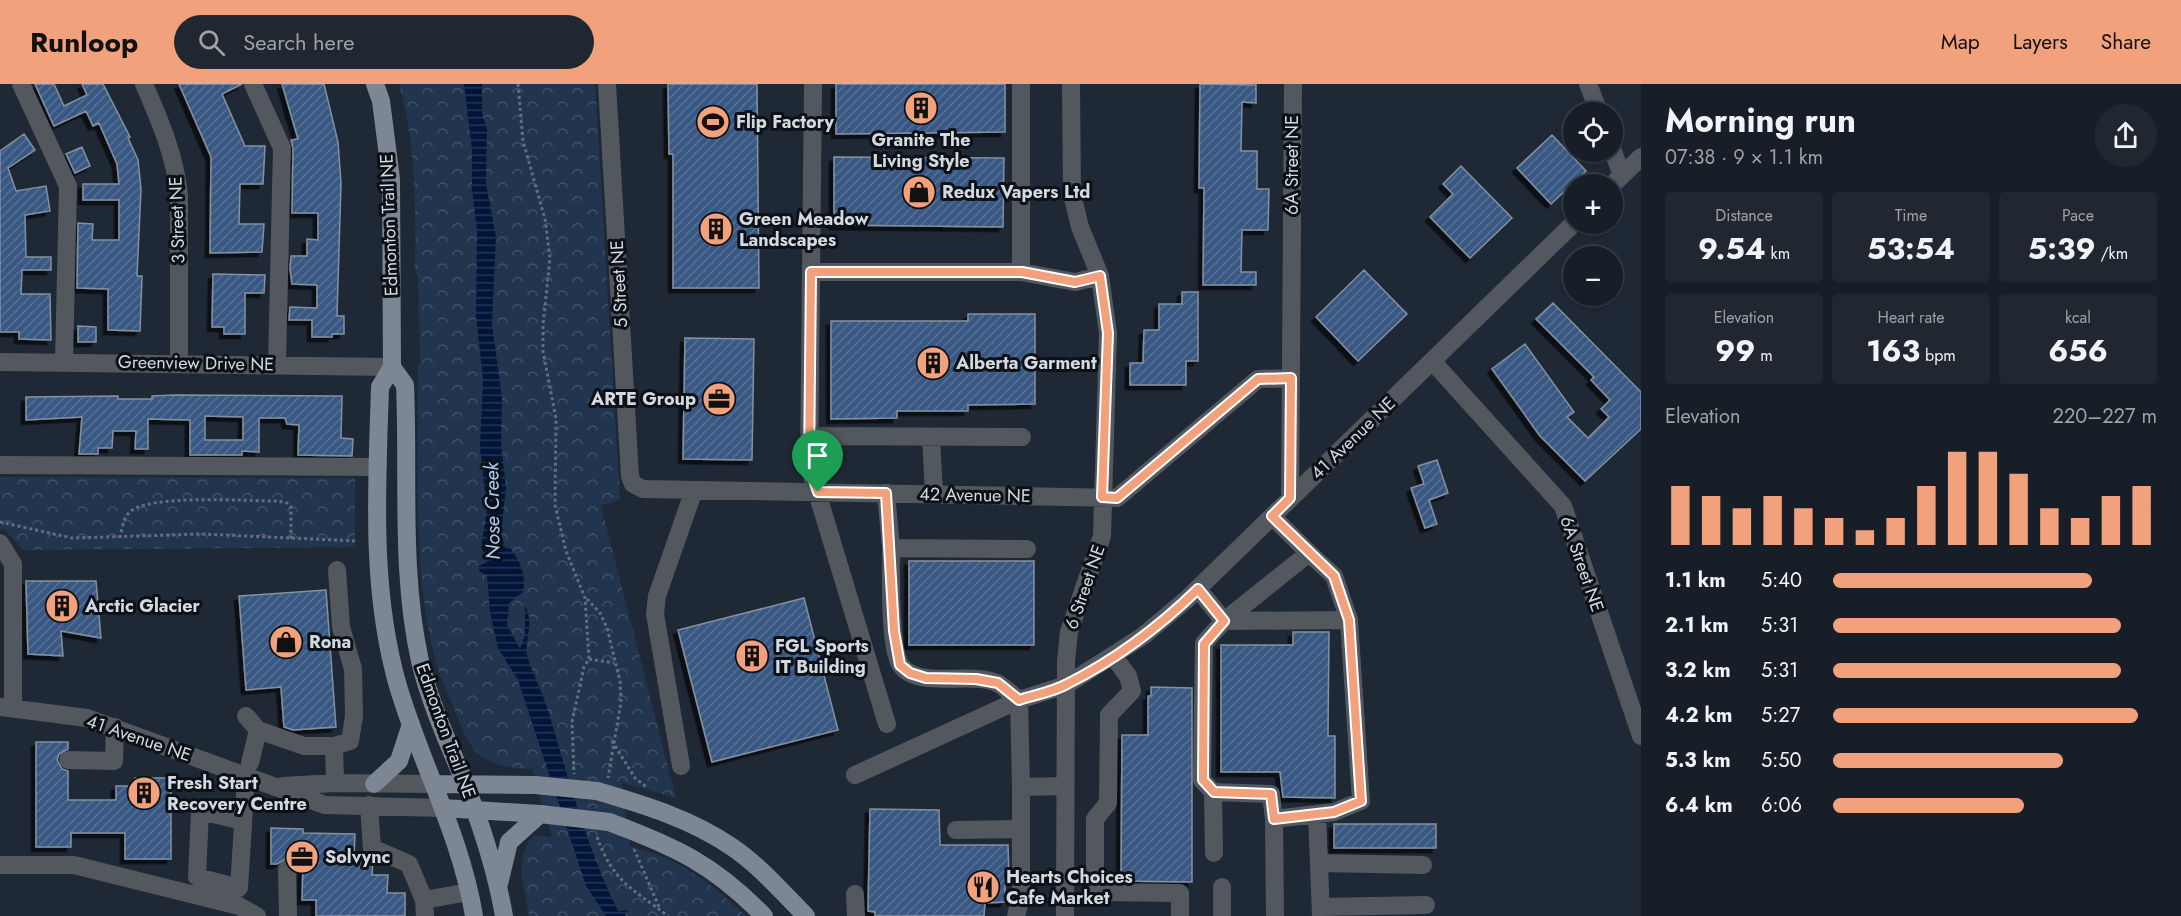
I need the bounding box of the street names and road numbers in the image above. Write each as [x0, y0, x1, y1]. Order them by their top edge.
street label: 6A Street NE [1279, 115, 1305, 215]
street label: Edmonton Trail NE [374, 153, 404, 297]
street label: 3 Street NE [162, 176, 192, 264]
street label: 5 Street NE [604, 240, 634, 328]
street label: Greenview Drive NE [118, 349, 274, 377]
street label: 41 Avenue NE [1305, 391, 1401, 485]
street label: 42 Avenue NE [919, 481, 1031, 509]
street label: 6A Street NE [1553, 513, 1611, 615]
street label: 6 Street NE [1058, 541, 1112, 633]
street label: Edmonton Trail NE [409, 660, 483, 802]
street label: 41 Avenue NE [83, 708, 195, 768]

